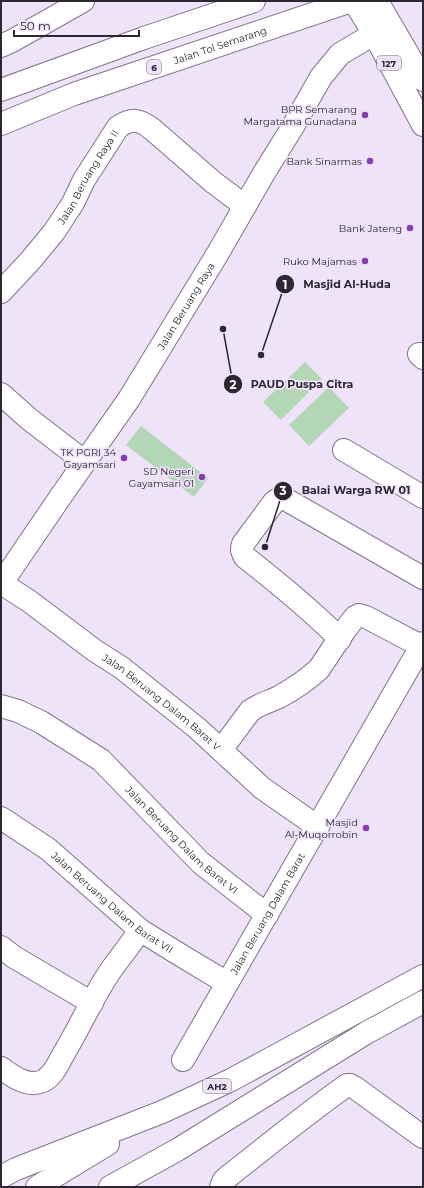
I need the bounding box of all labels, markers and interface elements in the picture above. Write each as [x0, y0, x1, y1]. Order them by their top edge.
scale bar [14, 12, 139, 38]
text: 50 m [20, 18, 51, 33]
street label: Jalan Tol Semarang [171, 23, 268, 67]
road number: 127 [377, 56, 401, 70]
road number: 6 [147, 60, 161, 74]
place label: BPR Semarang Margatama Gunadana [244, 103, 357, 128]
marker: BPR Semarang Margatama Gunadana [360, 110, 370, 120]
street label: Jalan Beruang Raya II [54, 127, 121, 227]
place label: Bank Sinarmas [286, 155, 362, 168]
marker: Bank Sinarmas [365, 156, 375, 166]
place label: Bank Jateng [339, 222, 402, 235]
marker: Bank Jateng [405, 223, 415, 233]
place label: Ruko Majamas [283, 255, 357, 268]
marker: Ruko Majamas [360, 256, 370, 266]
street label: Jalan Beruang Raya [154, 260, 217, 353]
callout: Masjid Al-Huda [275, 273, 399, 296]
text: 1 [283, 277, 287, 292]
text: Masjid Al-Huda [303, 277, 391, 291]
callout: PAUD Puspa Citra [223, 373, 362, 396]
text: 2 [229, 377, 237, 392]
text: PAUD Puspa Citra [251, 377, 354, 391]
place label: TK PGRI 34 Gayamsari [61, 446, 116, 471]
marker: TK PGRI 34 Gayamsari [119, 453, 129, 463]
place label: SD Negeri Gayamsari 01 [129, 465, 194, 490]
marker: SD Negeri Gayamsari 01 [197, 472, 207, 482]
callout: Balai Warga RW 01 [273, 479, 418, 502]
text: 3 [278, 483, 287, 498]
text: Balai Warga RW 01 [302, 483, 410, 497]
street label: Jalan Beruang Dalam Barat V [99, 650, 223, 753]
street label: Jalan Beruang Dalam Barat VI [122, 782, 241, 896]
place label: Masjid Al-Muqorrobin [285, 816, 358, 841]
marker: Masjid Al-Muqorrobin [361, 823, 371, 833]
street label: Jalan Beruang Dalam Barat VII [48, 848, 176, 956]
street label: Jalan Beruang Dalam Barat [227, 850, 307, 978]
road number: AH2 [203, 1079, 231, 1093]

